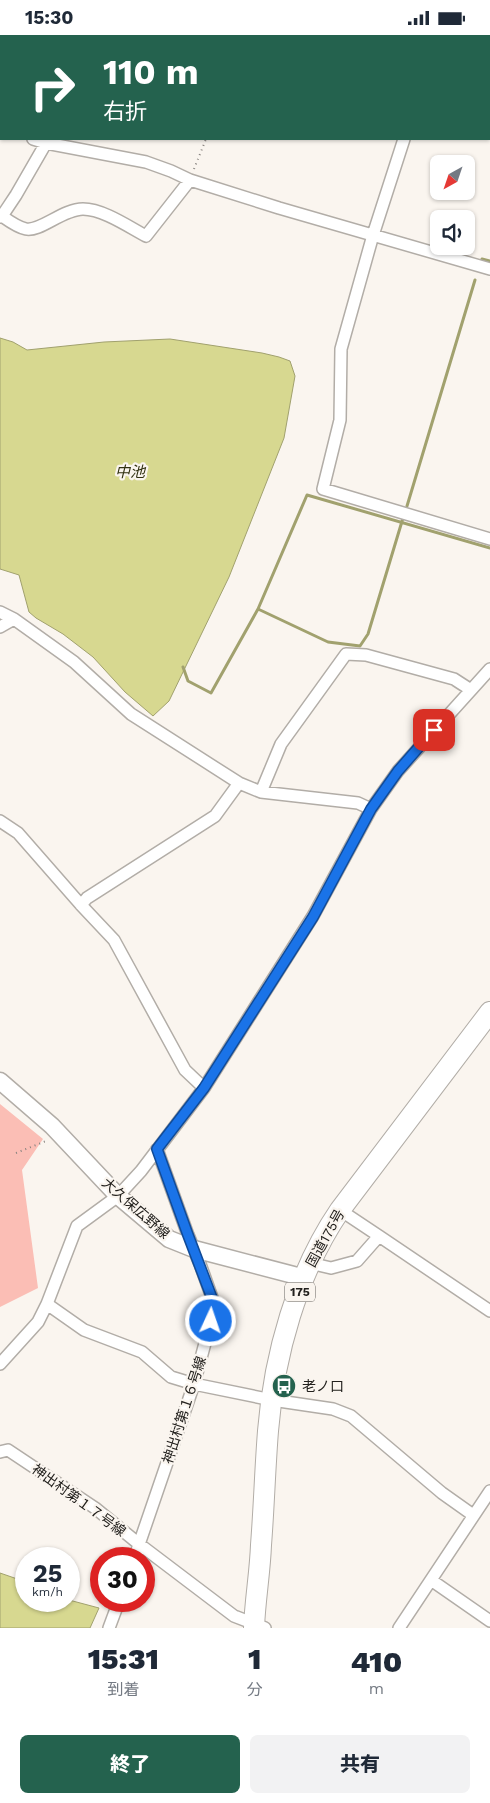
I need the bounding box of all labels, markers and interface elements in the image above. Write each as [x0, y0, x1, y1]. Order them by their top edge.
text: 15:30 [25, 6, 74, 29]
text: 110 m [103, 51, 199, 93]
icon: right [20, 55, 85, 120]
text: 右折 [103, 99, 147, 124]
north arrow [430, 155, 475, 200]
map controls [430, 155, 475, 255]
button: sound [430, 210, 475, 255]
water label: 中池 [115, 463, 147, 481]
pin [413, 709, 455, 751]
icon: arrive [420, 716, 448, 744]
street label: 大久保広野線 [99, 1174, 173, 1242]
street label: 国道175号 [303, 1206, 347, 1270]
road number: 175 [285, 1283, 315, 1301]
position arrow [184, 1294, 236, 1346]
street label: 神出村第１６号線 [159, 1354, 209, 1466]
bus stop icon: 老ノ口 [271, 1373, 297, 1399]
place label: 老ノ口 [302, 1378, 344, 1394]
street label: 神出村第１７号線 [29, 1461, 129, 1539]
speed limit sign: 30 [90, 1547, 155, 1612]
text: 25 [33, 1559, 62, 1588]
text: km/h [32, 1585, 63, 1599]
text: 15:31 [88, 1641, 159, 1676]
text: 1 [248, 1641, 261, 1676]
text: 410 [350, 1644, 402, 1679]
text: m [369, 1679, 384, 1698]
text: 到着 [107, 1680, 139, 1699]
text: 分 [247, 1680, 263, 1699]
button: 終了 [20, 1735, 240, 1793]
button: 共有 [250, 1735, 470, 1793]

